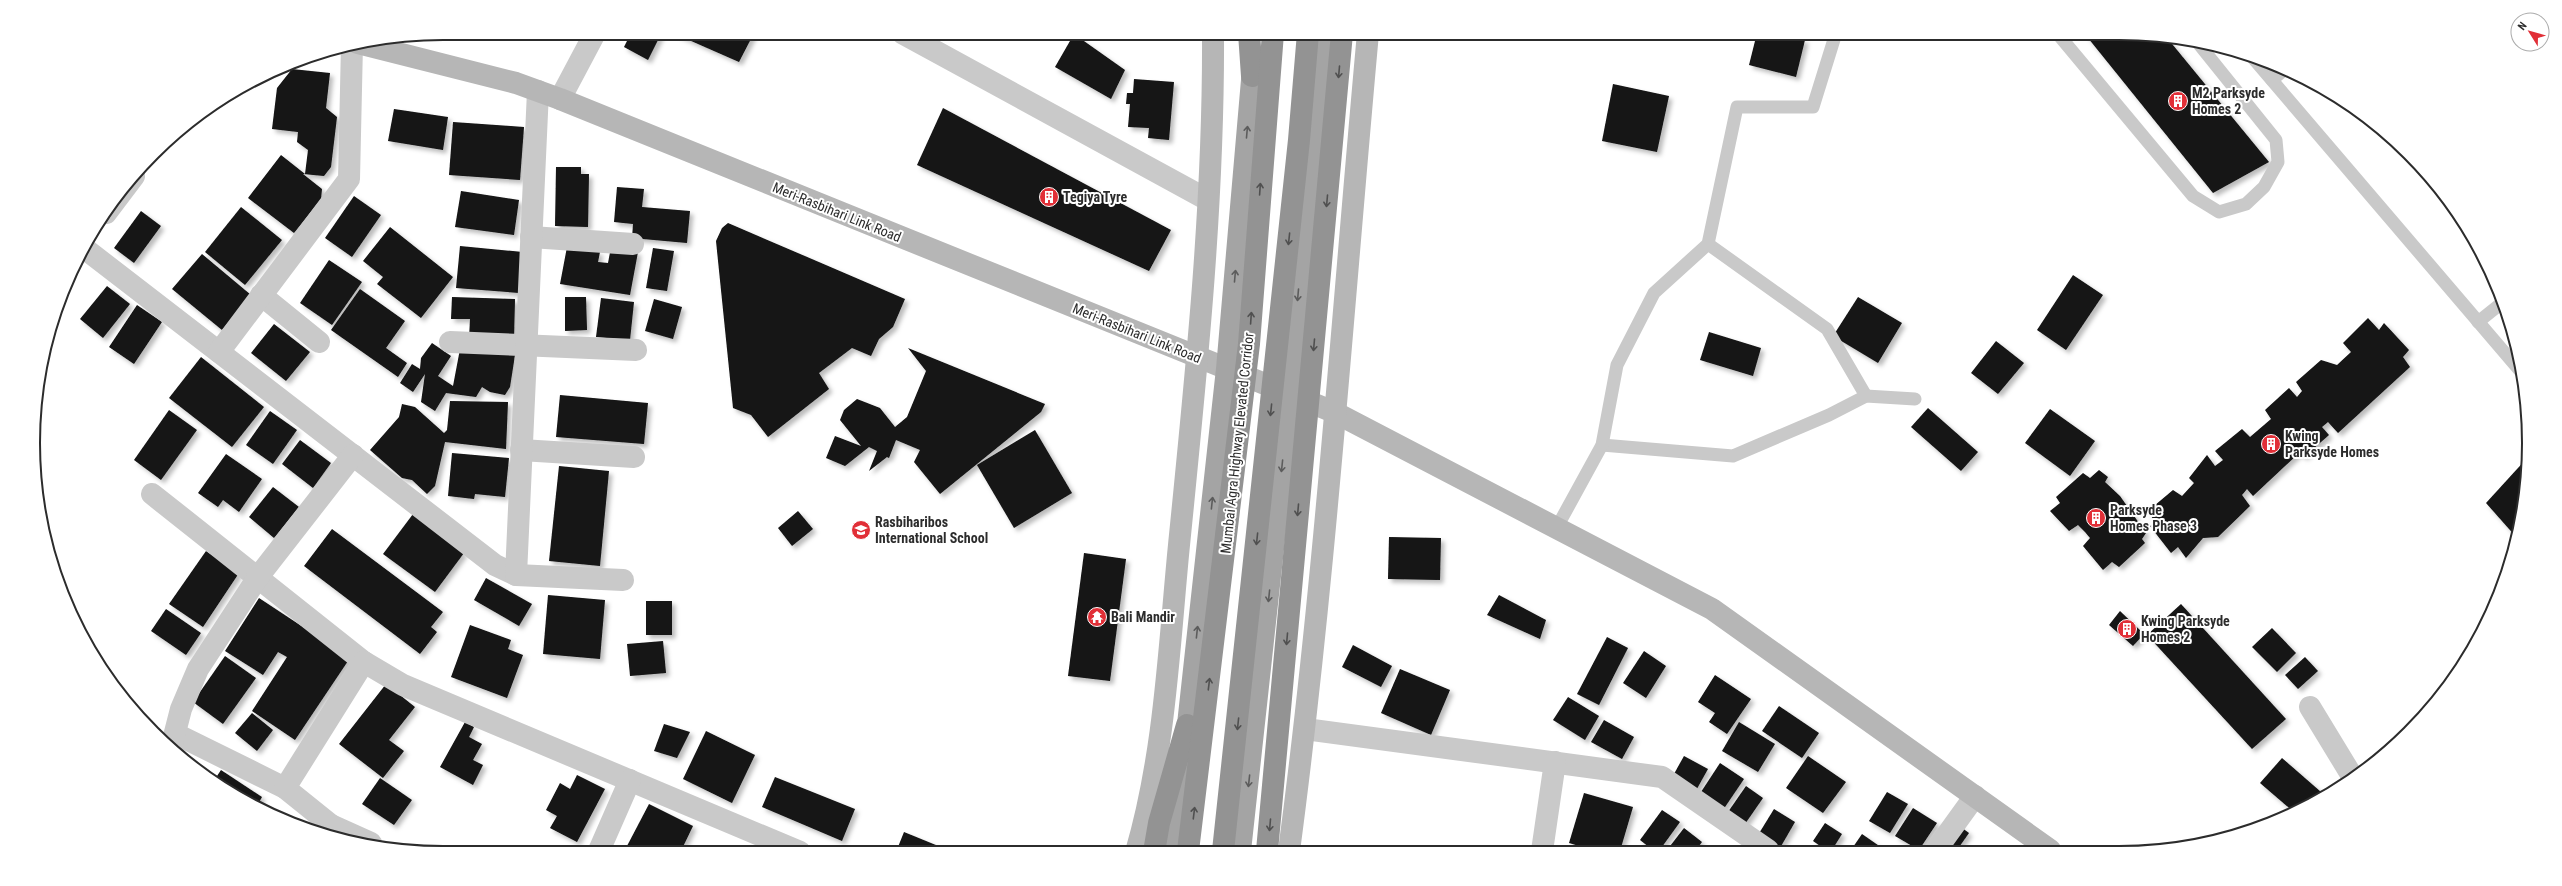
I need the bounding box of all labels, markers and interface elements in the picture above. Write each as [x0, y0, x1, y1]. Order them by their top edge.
north arrow [2510, 12, 2550, 52]
text: N [2515, 19, 2530, 33]
one-way arrow [1335, 65, 1343, 78]
place label: M2 Parksyde Homes 2 [2192, 85, 2265, 117]
building icon: M2 Parksyde Homes 2 [2167, 90, 2189, 112]
one-way arrow [1244, 126, 1251, 139]
street label: Meri-Rasbihari Link Road [770, 179, 904, 245]
one-way arrow [1256, 183, 1263, 196]
building icon: Tegiya Tyre [1038, 186, 1060, 208]
place label: Tegiya Tyre [1063, 189, 1128, 205]
one-way arrow [1324, 194, 1331, 207]
one-way arrow [1285, 232, 1292, 245]
one-way arrow [1231, 270, 1239, 283]
one-way arrow [1295, 288, 1302, 301]
street label: Meri-Rasbihari Link Road [1070, 300, 1204, 366]
one-way arrow [1247, 312, 1254, 325]
street label: Mumbai Agra Highway Elevated Corridor [1217, 332, 1257, 554]
one-way arrow [1310, 338, 1318, 351]
one-way arrow [1267, 403, 1275, 416]
place label: Kwing Parksyde Homes [2285, 428, 2379, 460]
building icon: Kwing Parksyde Homes [2260, 433, 2282, 455]
one-way arrow [1278, 459, 1286, 472]
one-way arrow [1208, 497, 1216, 510]
place label: Parksyde Homes Phase 3 [2110, 502, 2197, 534]
one-way arrow [1295, 503, 1302, 516]
building icon: Parksyde Homes Phase 3 [2085, 507, 2107, 529]
place label: Rasbiharibos International School [875, 514, 988, 546]
school or university icon: Rasbiharibos International School [850, 519, 872, 541]
one-way arrow [1253, 533, 1261, 546]
one-way arrow [1265, 589, 1272, 602]
temple icon: Bali Mandir [1086, 606, 1108, 628]
place label: Bali Mandir [1111, 609, 1175, 625]
place label: Kwing Parksyde Homes 2 [2141, 613, 2230, 645]
building icon: Kwing Parksyde Homes 2 [2116, 618, 2138, 640]
one-way arrow [1194, 626, 1201, 639]
one-way arrow [1283, 632, 1290, 645]
one-way arrow [1206, 678, 1213, 691]
one-way arrow [1234, 717, 1242, 730]
one-way arrow [1245, 774, 1253, 787]
one-way arrow [1191, 807, 1198, 820]
one-way arrow [1266, 818, 1273, 831]

